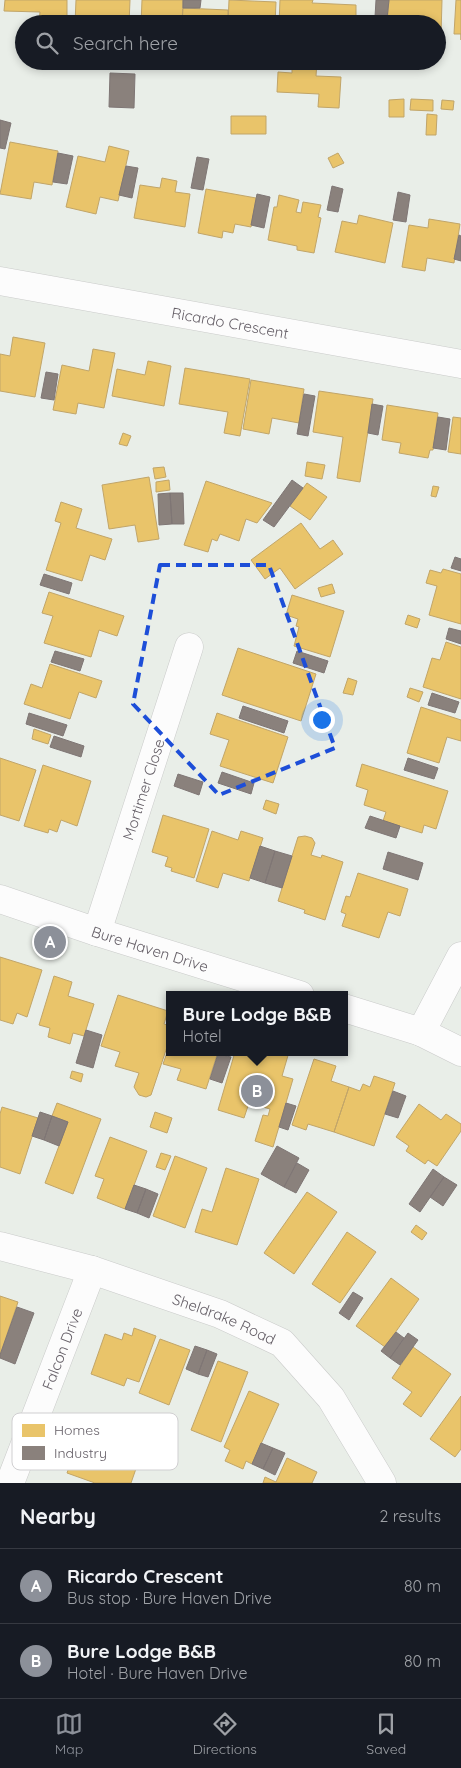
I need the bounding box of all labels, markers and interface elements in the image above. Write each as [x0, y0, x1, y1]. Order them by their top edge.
search box [15, 15, 446, 70]
icon: search [33, 29, 61, 57]
text: Search here [73, 31, 178, 55]
street label: Ricardo Crescent [170, 303, 290, 342]
your location [309, 707, 335, 733]
street label: Mortimer Close [118, 736, 168, 842]
street label: Bure Haven Drive [89, 921, 211, 976]
pin: A [34, 923, 66, 961]
popup [166, 991, 348, 1056]
text: Bure Lodge B&B [182, 1002, 332, 1026]
text: Hotel [182, 1026, 222, 1046]
pin: B [241, 1072, 273, 1110]
street label: Sheldrake Road [170, 1289, 279, 1348]
street label: Falcon Drive [37, 1305, 86, 1392]
legend [12, 1413, 178, 1470]
text: Homes [54, 1421, 100, 1439]
text: Industry [54, 1444, 107, 1462]
text: Nearby [20, 1503, 96, 1529]
text: 2 results [379, 1506, 441, 1526]
text: Ricardo Crescent [67, 1564, 224, 1588]
text: A [31, 1576, 41, 1596]
text: 80 m [404, 1576, 441, 1596]
text: Bus stop · Bure Haven Drive [67, 1588, 272, 1608]
text: Bure Lodge B&B [67, 1639, 216, 1663]
text: B [31, 1651, 41, 1671]
text: 80 m [404, 1651, 441, 1671]
text: Hotel · Bure Haven Drive [67, 1663, 247, 1683]
tab: Map [55, 1710, 83, 1758]
tab: Directions [193, 1710, 257, 1758]
tab: Saved [366, 1710, 406, 1758]

